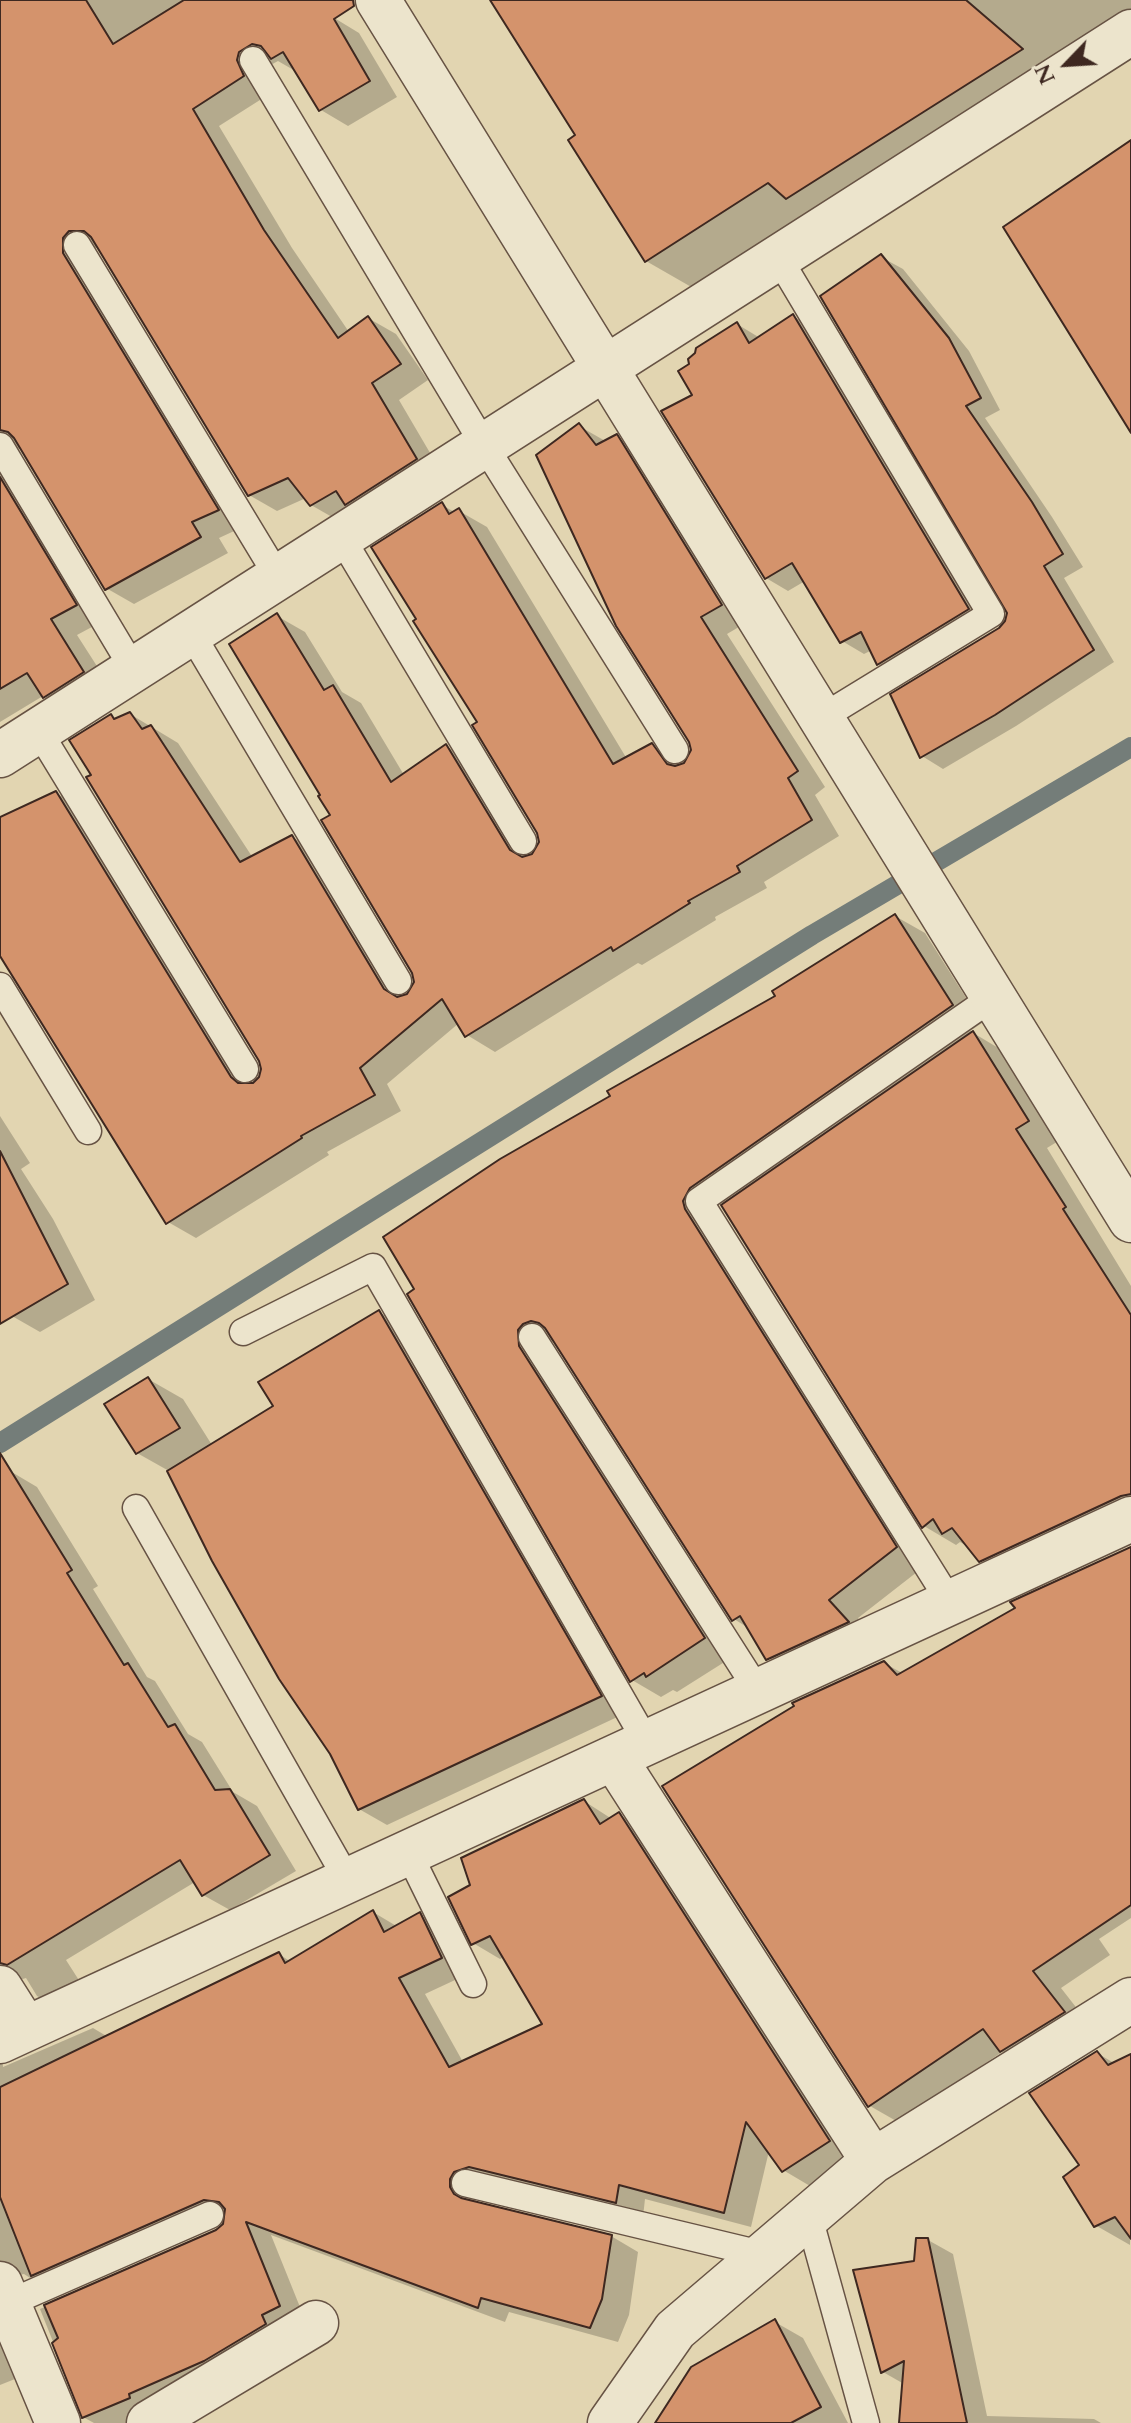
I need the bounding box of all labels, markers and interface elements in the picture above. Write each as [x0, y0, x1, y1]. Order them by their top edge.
north arrow [1027, 24, 1107, 104]
text: N [1028, 59, 1063, 89]

